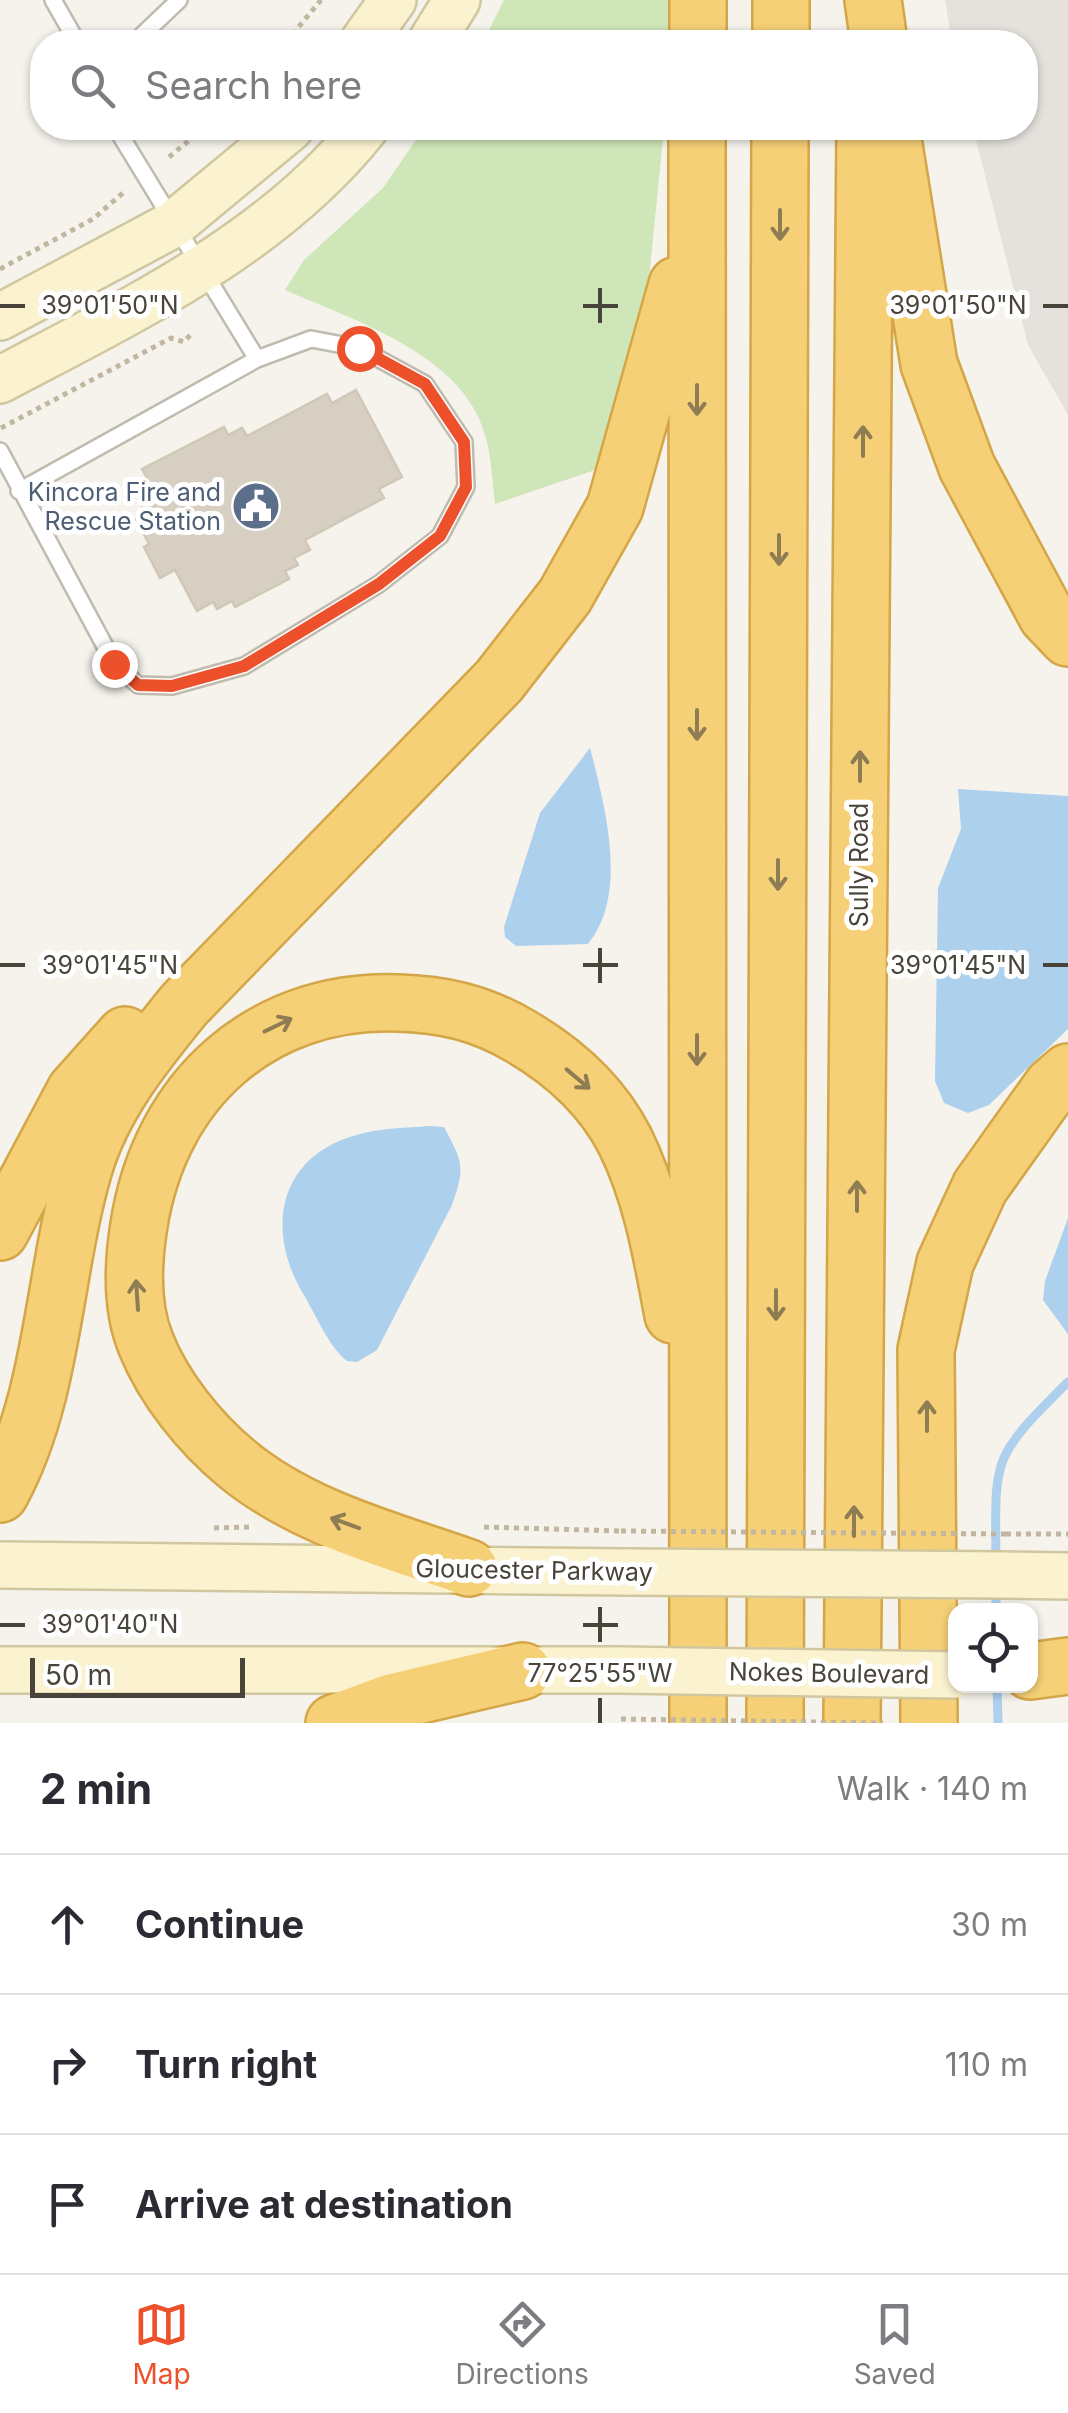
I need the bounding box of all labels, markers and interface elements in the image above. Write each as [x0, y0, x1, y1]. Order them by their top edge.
search box [30, 30, 1038, 140]
icon: search [65, 58, 120, 113]
text: Search here [145, 62, 362, 108]
one-way arrow [770, 208, 790, 240]
text: 39°01'50"N [41, 290, 179, 320]
text: 39°01'50"N [889, 290, 1027, 320]
route start [337, 326, 383, 372]
one-way arrow [688, 382, 706, 415]
one-way arrow [854, 425, 872, 458]
place label: Kincora Fire and Rescue Station [28, 477, 221, 536]
public building icon: Kincora Fire and Rescue Station [230, 480, 282, 532]
one-way arrow [770, 532, 788, 565]
route end [92, 642, 138, 688]
one-way arrow [688, 708, 706, 740]
one-way arrow [850, 750, 870, 782]
street label: Sully Road [844, 803, 874, 927]
one-way arrow [768, 858, 788, 890]
text: 39°01'45"N [42, 950, 178, 980]
text: 39°01'45"N [890, 950, 1026, 980]
one-way arrow [263, 1015, 293, 1034]
one-way arrow [688, 1032, 706, 1065]
one-way arrow [565, 1068, 590, 1091]
one-way arrow [847, 1180, 866, 1212]
one-way arrow [127, 1280, 146, 1312]
one-way arrow [766, 1288, 786, 1320]
one-way arrow [918, 1400, 936, 1432]
one-way arrow [844, 1505, 864, 1538]
one-way arrow [330, 1513, 361, 1531]
street label: Gloucester Parkway [415, 1553, 653, 1587]
map controls [948, 1603, 1038, 1693]
button: locate [948, 1603, 1038, 1693]
text: 39°01'40"N [42, 1609, 178, 1639]
scale bar [30, 1653, 245, 1698]
street label: Nokes Boulevard [729, 1656, 929, 1690]
text: 50 m [45, 1658, 112, 1692]
text: 77°25'55"W [528, 1658, 672, 1688]
text: 2 min [40, 1763, 152, 1814]
text: Walk · 140 m [837, 1769, 1028, 1808]
icon: ahead [40, 1897, 95, 1952]
text: Continue [135, 1901, 304, 1947]
text: 30 m [951, 1905, 1028, 1944]
icon: right [40, 2037, 95, 2092]
text: Turn right [135, 2041, 317, 2087]
text: 110 m [945, 2045, 1028, 2084]
icon: arrive [40, 2177, 95, 2232]
text: Arrive at destination [135, 2181, 513, 2227]
tab: Map [132, 2297, 191, 2391]
tab: Directions [455, 2297, 589, 2391]
tab: Saved [854, 2297, 936, 2391]

